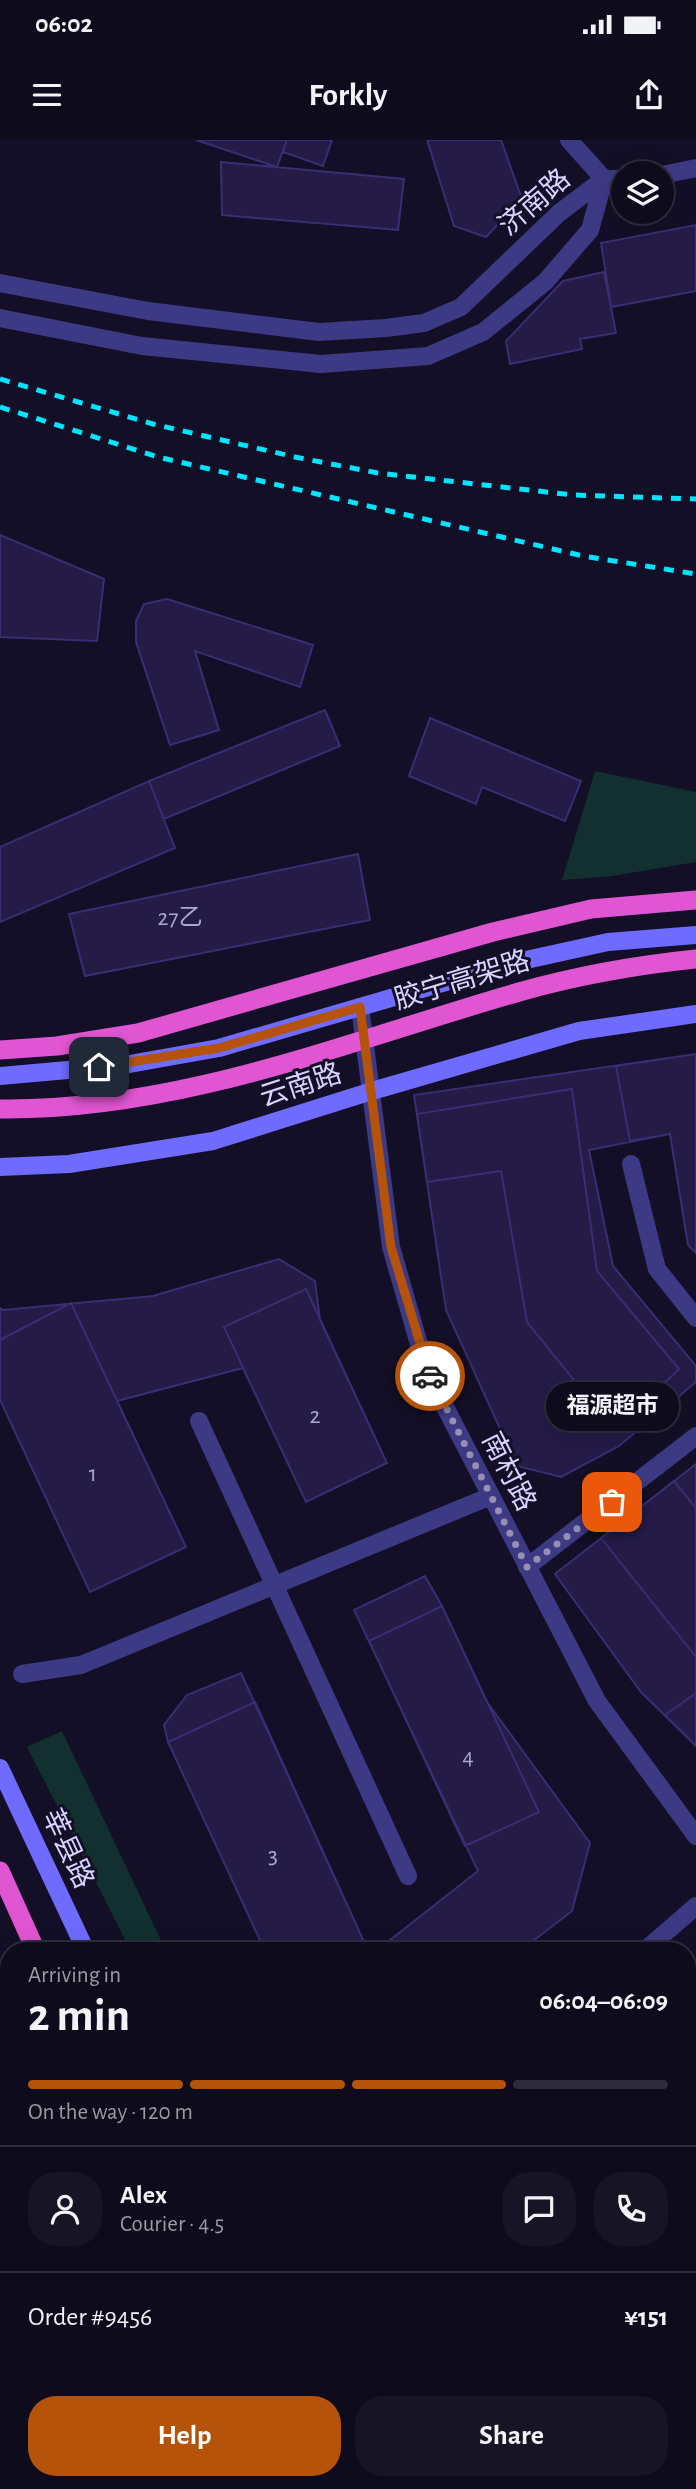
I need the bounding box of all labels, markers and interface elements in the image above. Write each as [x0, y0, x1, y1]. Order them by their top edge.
text: 06:02 [35, 11, 93, 37]
icon: menu [28, 76, 66, 114]
icon: share [630, 76, 668, 114]
text: Forkly [309, 79, 387, 111]
map controls [611, 161, 674, 224]
button: layers [611, 161, 674, 224]
street label: 济南路 [493, 163, 576, 241]
house number: 27乙 [158, 906, 202, 930]
street label: 胶宁高架路 [390, 945, 533, 1015]
pin [69, 1037, 129, 1097]
icon: home [80, 1048, 118, 1086]
street label: 云南路 [256, 1058, 345, 1112]
courier [395, 1341, 465, 1411]
icon: car [411, 1357, 449, 1395]
callout: 福源超市 [546, 1383, 678, 1432]
text: 福源超市 [567, 1395, 659, 1418]
house number: 2 [310, 1404, 321, 1428]
street label: 南村路 [476, 1427, 541, 1516]
house number: 1 [89, 1462, 97, 1486]
pin [582, 1472, 642, 1532]
icon: bag [593, 1483, 631, 1521]
house number: 4 [462, 1745, 474, 1769]
street label: 莘县路 [37, 1804, 99, 1893]
house number: 3 [268, 1844, 278, 1868]
text: Arriving in [28, 1964, 121, 1987]
text: 06:04–06:09 [539, 1988, 668, 2014]
text: 2 min [28, 1993, 130, 2039]
text: On the way · 120 m [28, 2101, 193, 2124]
button: person [28, 2172, 102, 2246]
button: chat [502, 2172, 576, 2246]
button: phone [594, 2172, 668, 2246]
text: Alex [120, 2182, 167, 2208]
text: Courier · 4.5 [120, 2213, 224, 2236]
text: Order #9456 [28, 2304, 152, 2330]
text: ¥151 [624, 2304, 668, 2330]
button: Help [28, 2396, 341, 2476]
button: Share [355, 2396, 668, 2476]

